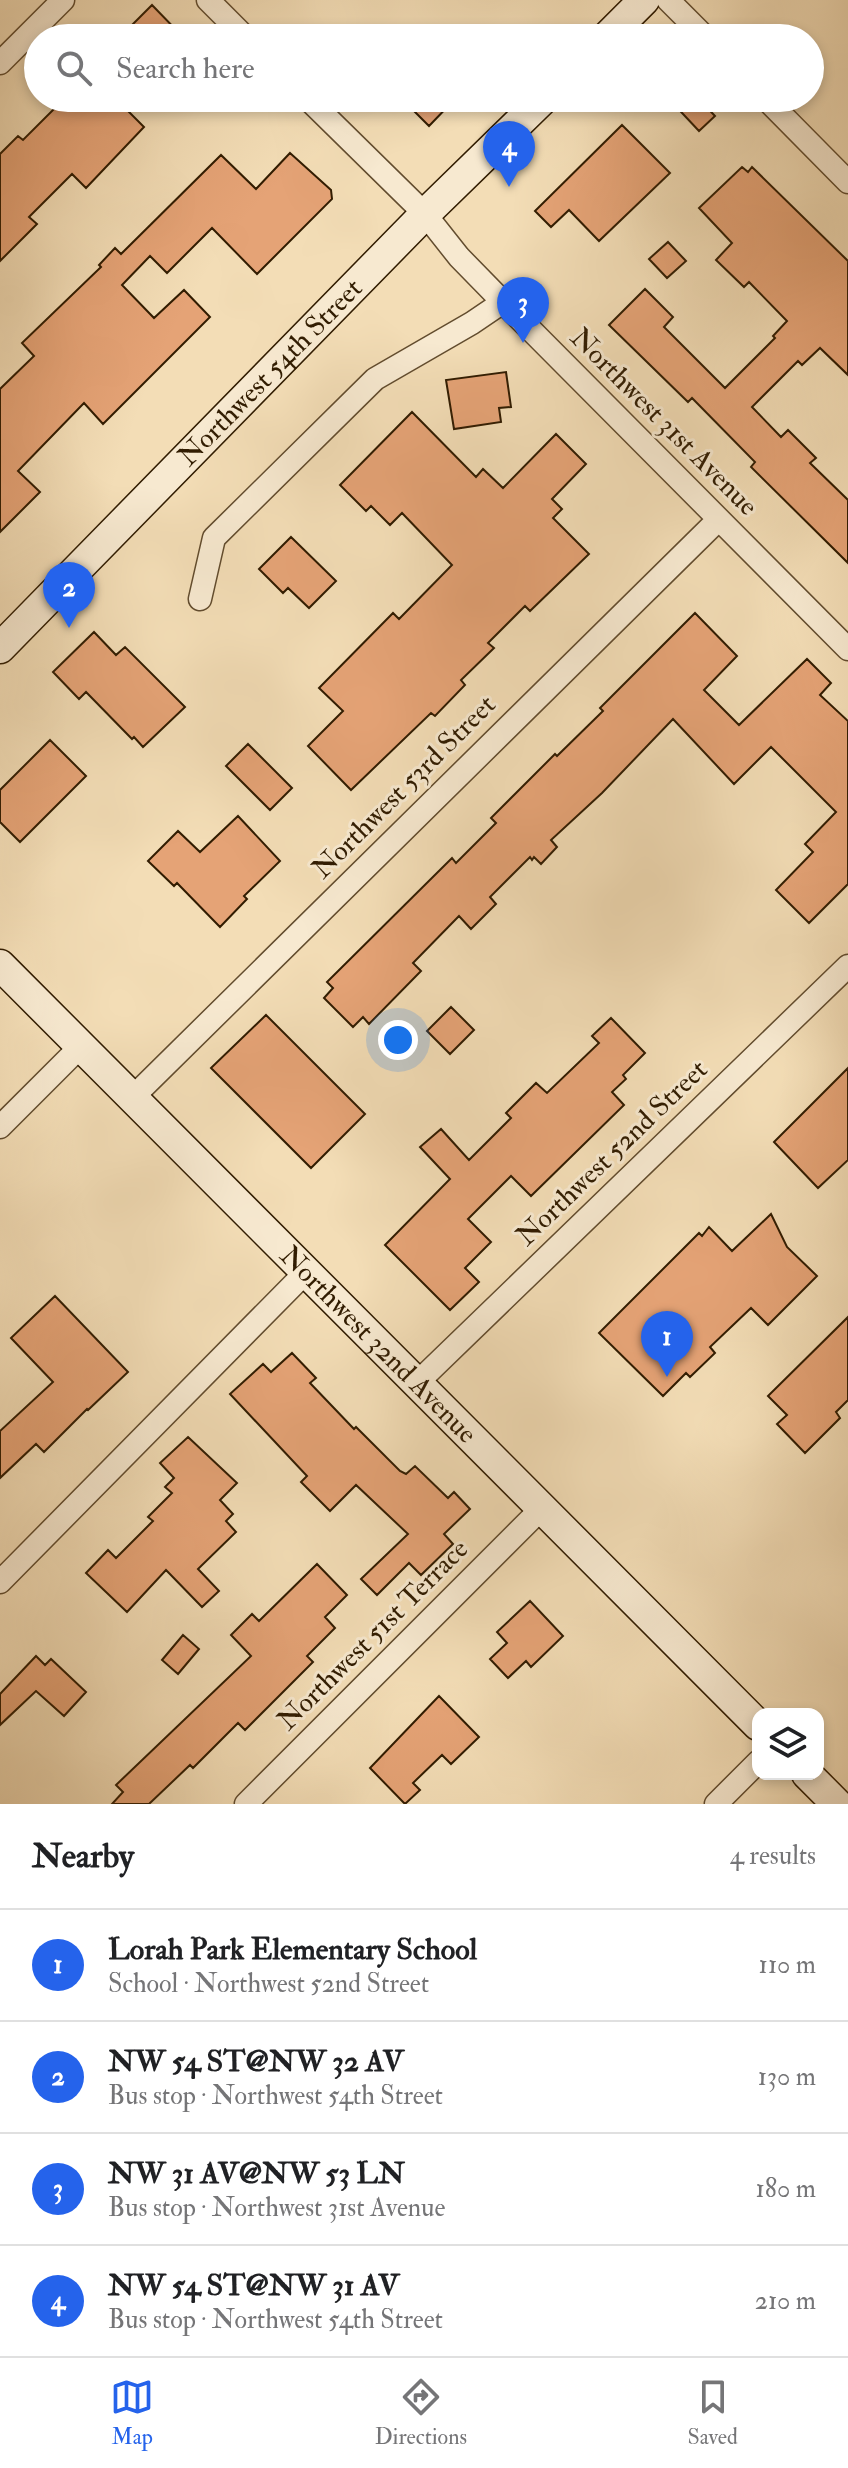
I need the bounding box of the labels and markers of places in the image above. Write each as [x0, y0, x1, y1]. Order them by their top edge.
pin: 4 [483, 121, 535, 187]
pin: 3 [497, 277, 549, 343]
pin: 2 [43, 562, 95, 628]
pin: 1 [641, 1311, 693, 1377]

